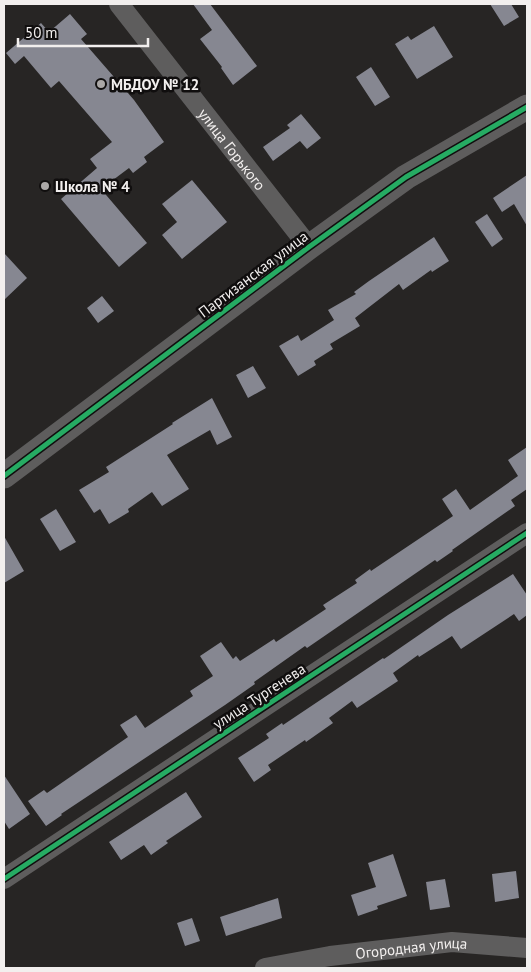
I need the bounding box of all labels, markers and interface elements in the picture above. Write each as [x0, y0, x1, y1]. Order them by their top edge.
scale bar [18, 15, 148, 47]
text: 50 m [25, 23, 58, 42]
place label: МБДОУ № 12 [111, 75, 199, 94]
marker: МБДОУ № 12 [95, 78, 107, 90]
street label: улица Горького [194, 104, 270, 194]
place label: Школа № 4 [55, 177, 130, 196]
marker: Школа № 4 [39, 180, 51, 192]
street label: Партизанская улица [194, 227, 312, 321]
street label: улица Тургенева [209, 659, 309, 733]
street label: Огородная улица [354, 933, 468, 963]

